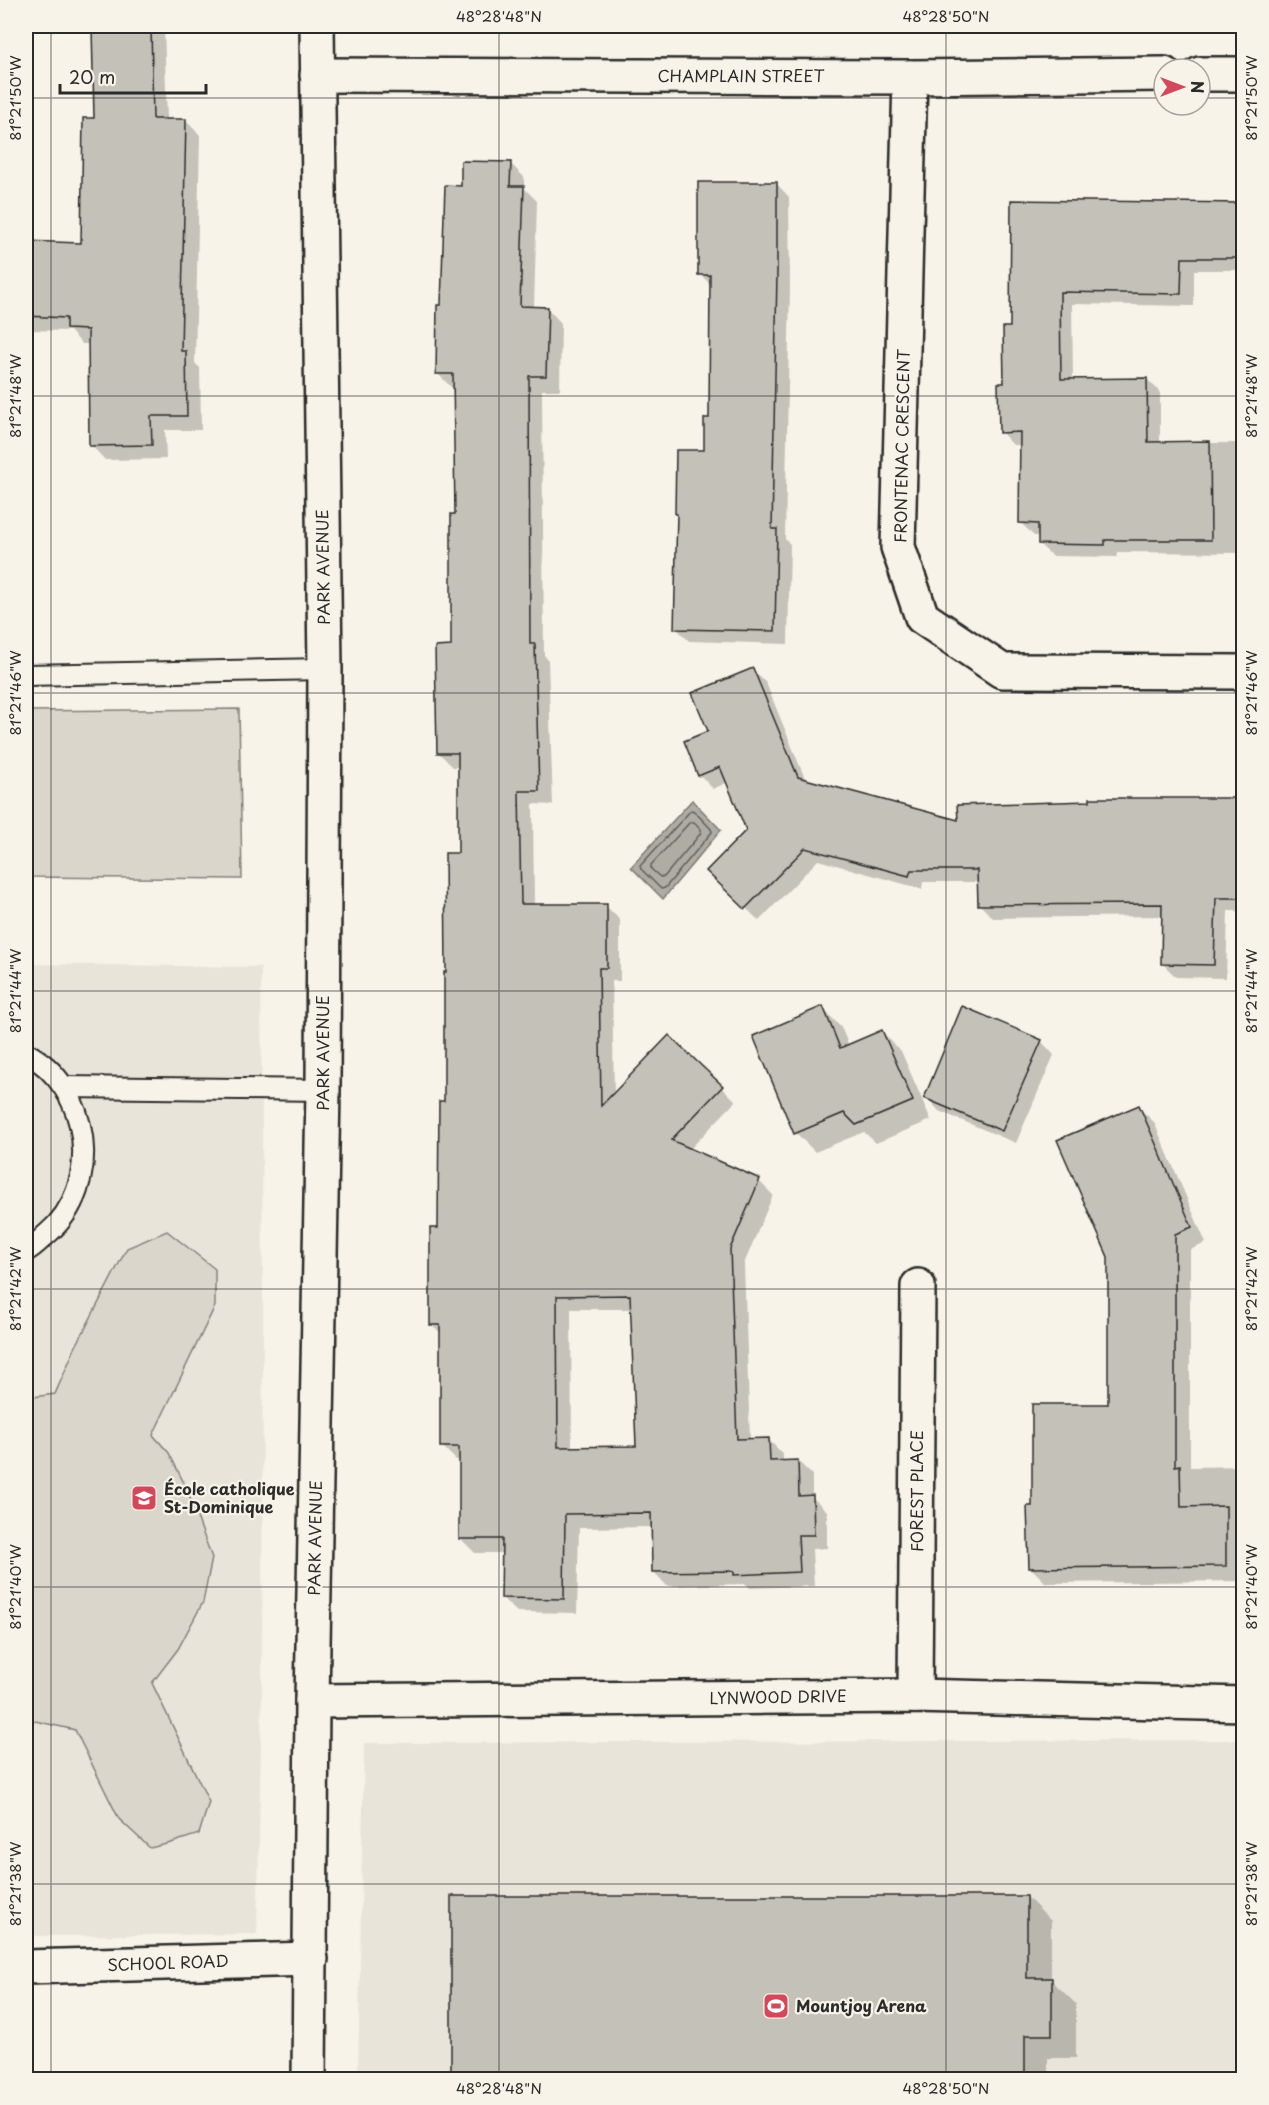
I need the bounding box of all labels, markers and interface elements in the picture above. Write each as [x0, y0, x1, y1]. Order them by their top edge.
text: 48°28'48"N [456, 4, 542, 27]
text: 48°28'50"N [902, 4, 990, 27]
text: 81°21'50"W [3, 55, 26, 141]
text: 81°21'50"W [1239, 55, 1262, 141]
scale bar [60, 57, 206, 95]
north arrow [1152, 57, 1212, 117]
text: 20 m [69, 63, 115, 90]
street label: CHAMPLAIN STREET [658, 63, 825, 87]
text: N [1186, 81, 1210, 93]
street label: FRONTENAC CRESCENT [887, 349, 915, 543]
text: 81°21'48"W [3, 353, 26, 438]
text: 81°21'48"W [1239, 353, 1262, 438]
street label: PARK AVENUE [309, 509, 335, 625]
text: 81°21'46"W [3, 650, 26, 736]
text: 81°21'46"W [1239, 650, 1262, 736]
text: 81°21'44"W [3, 948, 26, 1033]
text: 81°21'44"W [1239, 948, 1262, 1033]
street label: PARK AVENUE [310, 995, 334, 1111]
text: 81°21'42"W [3, 1246, 26, 1331]
text: 81°21'42"W [1239, 1246, 1262, 1331]
street label: FOREST PLACE [904, 1430, 928, 1552]
place label: École catholique St-Dominique [164, 1476, 295, 1518]
street label: PARK AVENUE [301, 1480, 327, 1596]
school or university icon: École catholique St-Dominique [129, 1483, 159, 1513]
text: 81°21'40"W [3, 1544, 26, 1630]
text: 81°21'40"W [1239, 1544, 1262, 1630]
street label: LYNWOOD DRIVE [709, 1683, 847, 1709]
text: 81°21'38"W [3, 1841, 26, 1926]
text: 81°21'38"W [1239, 1841, 1262, 1926]
street label: SCHOOL ROAD [107, 1948, 229, 1976]
sports icon: Mountjoy Arena [761, 1991, 791, 2021]
place label: Mountjoy Arena [796, 1993, 927, 2017]
text: 48°28'48"N [456, 2076, 542, 2099]
text: 48°28'50"N [902, 2076, 990, 2099]

